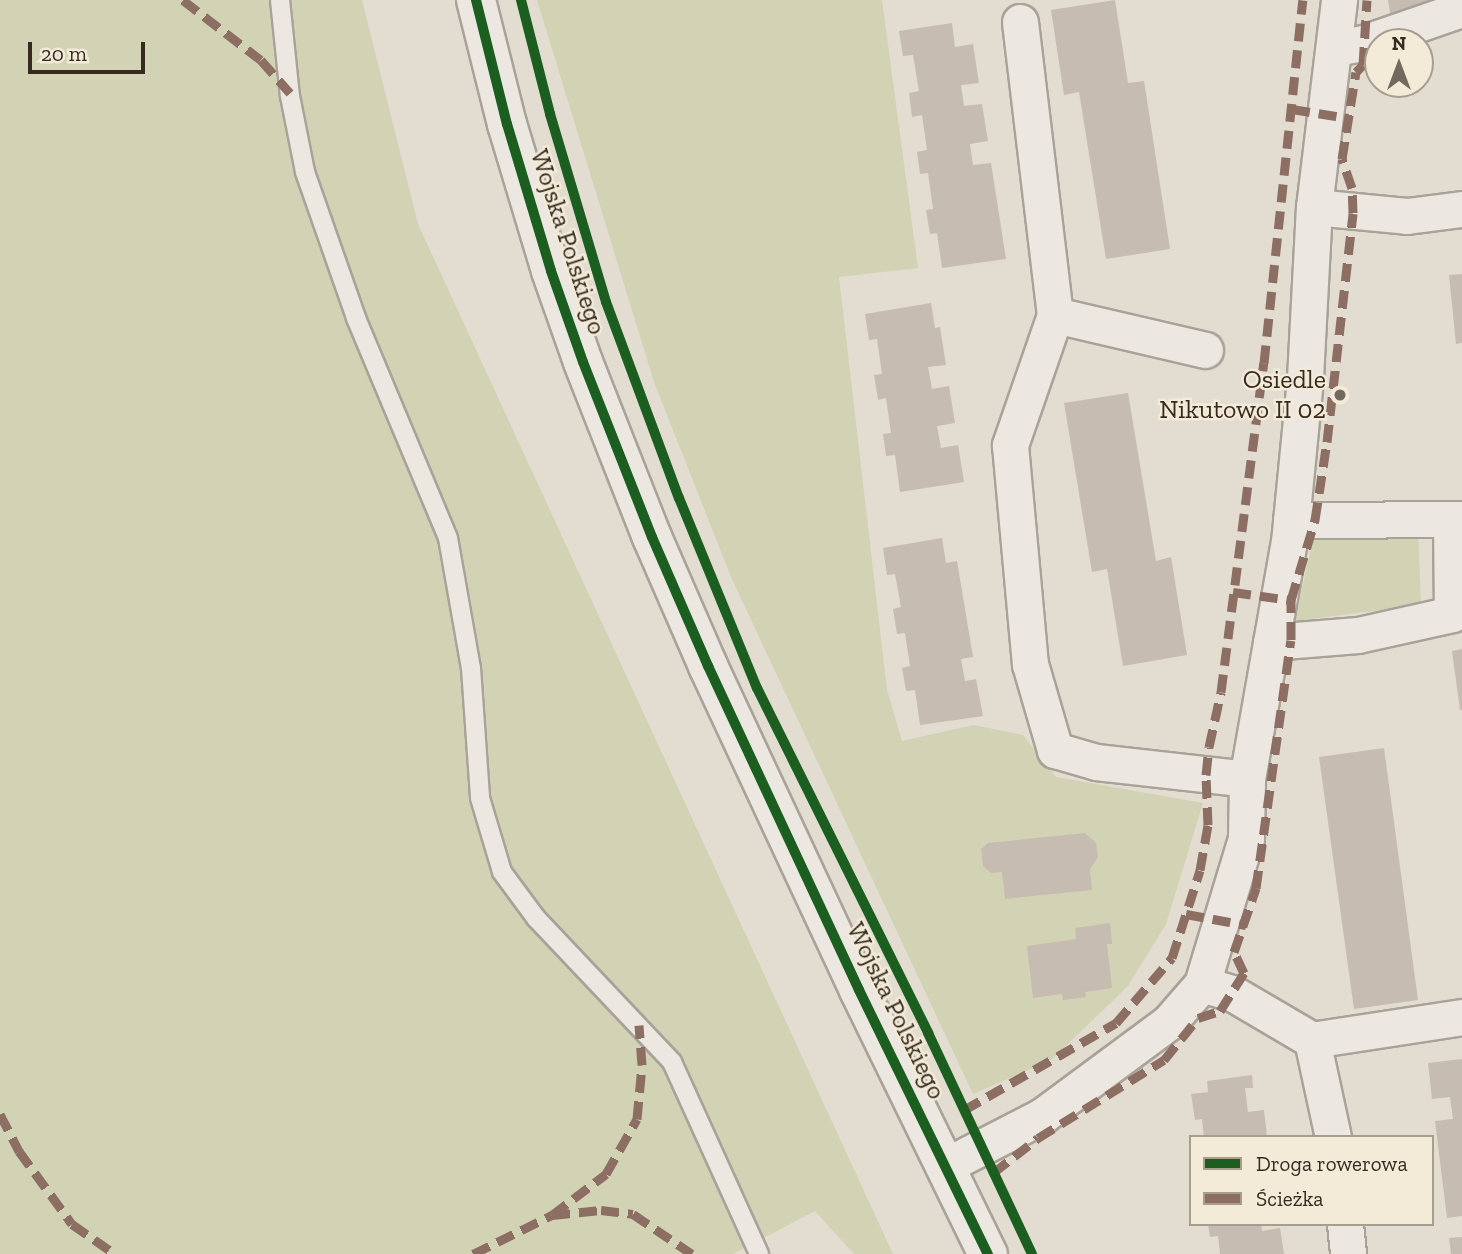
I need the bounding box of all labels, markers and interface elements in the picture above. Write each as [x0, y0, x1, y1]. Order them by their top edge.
scale bar [32, 28, 149, 72]
north arrow [1364, 28, 1434, 98]
text: N [1392, 32, 1406, 55]
text: 20 m [41, 41, 87, 66]
street label: Wojska Polskiego [523, 145, 613, 339]
place label: Osiedle Nikutowo II 02 [1159, 364, 1326, 426]
marker: Osiedle Nikutowo II 02 [1332, 387, 1348, 403]
street label: Wojska Polskiego [840, 917, 952, 1105]
legend [1189, 1135, 1434, 1226]
text: Droga rowerowa [1256, 1151, 1408, 1176]
text: Ścieżka [1256, 1186, 1323, 1211]

